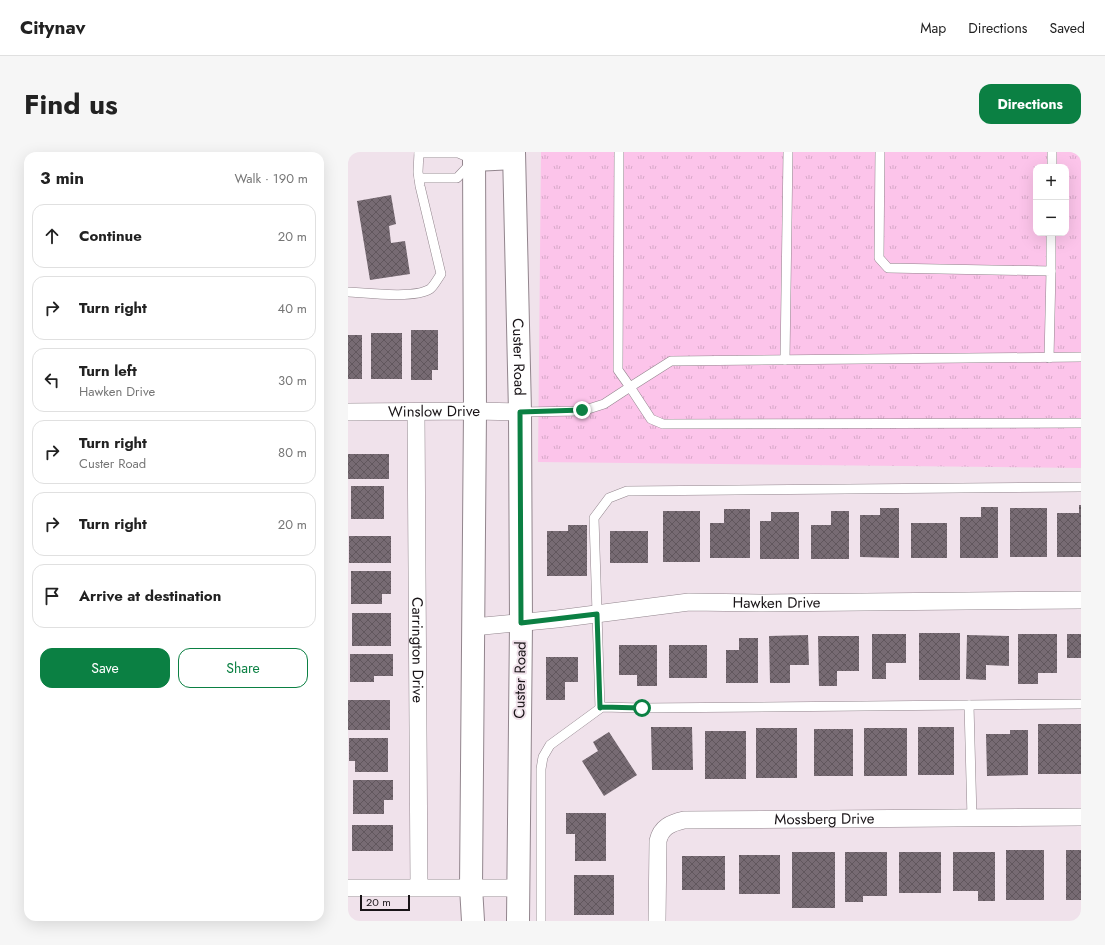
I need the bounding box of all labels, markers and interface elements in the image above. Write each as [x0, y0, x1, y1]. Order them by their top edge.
text: Citynav [20, 14, 86, 41]
text: Map [920, 18, 946, 38]
text: Directions [968, 18, 1028, 38]
text: Saved [1050, 18, 1085, 38]
text: Find us [24, 84, 118, 125]
button: Directions [979, 84, 1081, 124]
map controls [1033, 164, 1069, 236]
button: + [1033, 164, 1069, 200]
text: 3 min [40, 166, 84, 190]
text: Walk · 190 m [235, 169, 308, 188]
button: − [1033, 200, 1069, 236]
icon: ahead [41, 225, 63, 247]
text: Continue [79, 225, 142, 247]
text: 20 m [278, 227, 307, 246]
icon: right [41, 297, 63, 319]
text: Turn right [79, 297, 147, 319]
text: 40 m [278, 299, 307, 318]
street label: Custer Road [507, 318, 531, 396]
text: Turn left [79, 360, 137, 382]
icon: left [41, 369, 63, 391]
text: 30 m [278, 371, 307, 390]
text: Hawken Drive [79, 382, 155, 401]
street label: Winslow Drive [388, 400, 481, 423]
route end [573, 401, 591, 419]
text: Turn right [79, 432, 147, 454]
icon: right [41, 441, 63, 463]
text: 80 m [278, 443, 307, 462]
text: Custer Road [79, 454, 146, 473]
icon: right [41, 513, 63, 535]
text: Turn right [79, 513, 147, 535]
text: 20 m [278, 515, 307, 534]
icon: arrive [41, 585, 63, 607]
text: Arrive at destination [79, 585, 221, 607]
street label: Hawken Drive [732, 591, 821, 614]
street label: Carrington Drive [406, 597, 429, 703]
street label: Custer Road [508, 641, 532, 719]
button: Save [40, 648, 170, 688]
button: Share [178, 648, 308, 688]
route start [633, 699, 651, 717]
street label: Mossberg Drive [774, 808, 875, 830]
scale bar [360, 893, 410, 912]
text: 20 m [366, 894, 391, 910]

